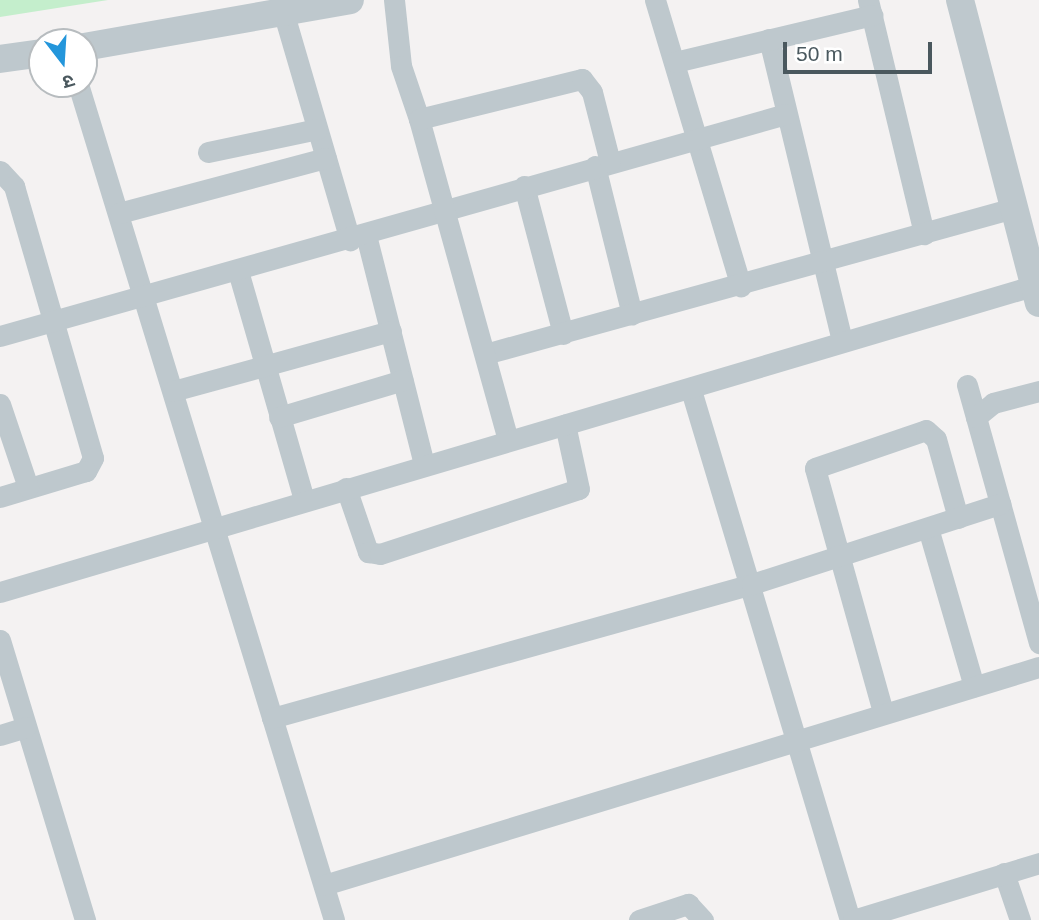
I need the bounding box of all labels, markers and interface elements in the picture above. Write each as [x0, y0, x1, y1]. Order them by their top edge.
north arrow [28, 28, 98, 98]
scale bar [787, 28, 936, 72]
text: 50 m [796, 42, 843, 65]
text: उ [60, 70, 77, 93]

